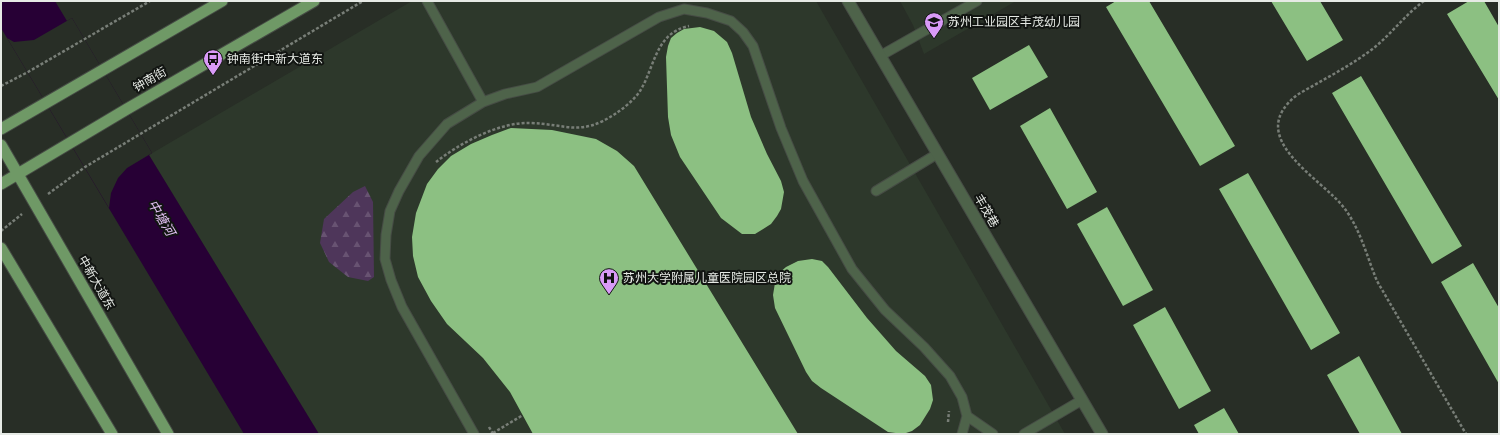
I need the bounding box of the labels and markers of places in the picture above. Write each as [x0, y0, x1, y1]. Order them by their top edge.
school or university icon: 苏州工业园区丰茂幼儿园 [923, 11, 945, 39]
place label: 苏州工业园区丰茂幼儿园 [948, 14, 1080, 31]
bus stop icon: 钟南街中新大道东 [202, 48, 224, 76]
place label: 钟南街中新大道东 [227, 51, 323, 68]
hospital icon: 苏州大学附属儿童医院园区总院 [598, 267, 620, 295]
place label: 苏州大学附属儿童医院园区总院 [623, 270, 791, 287]

